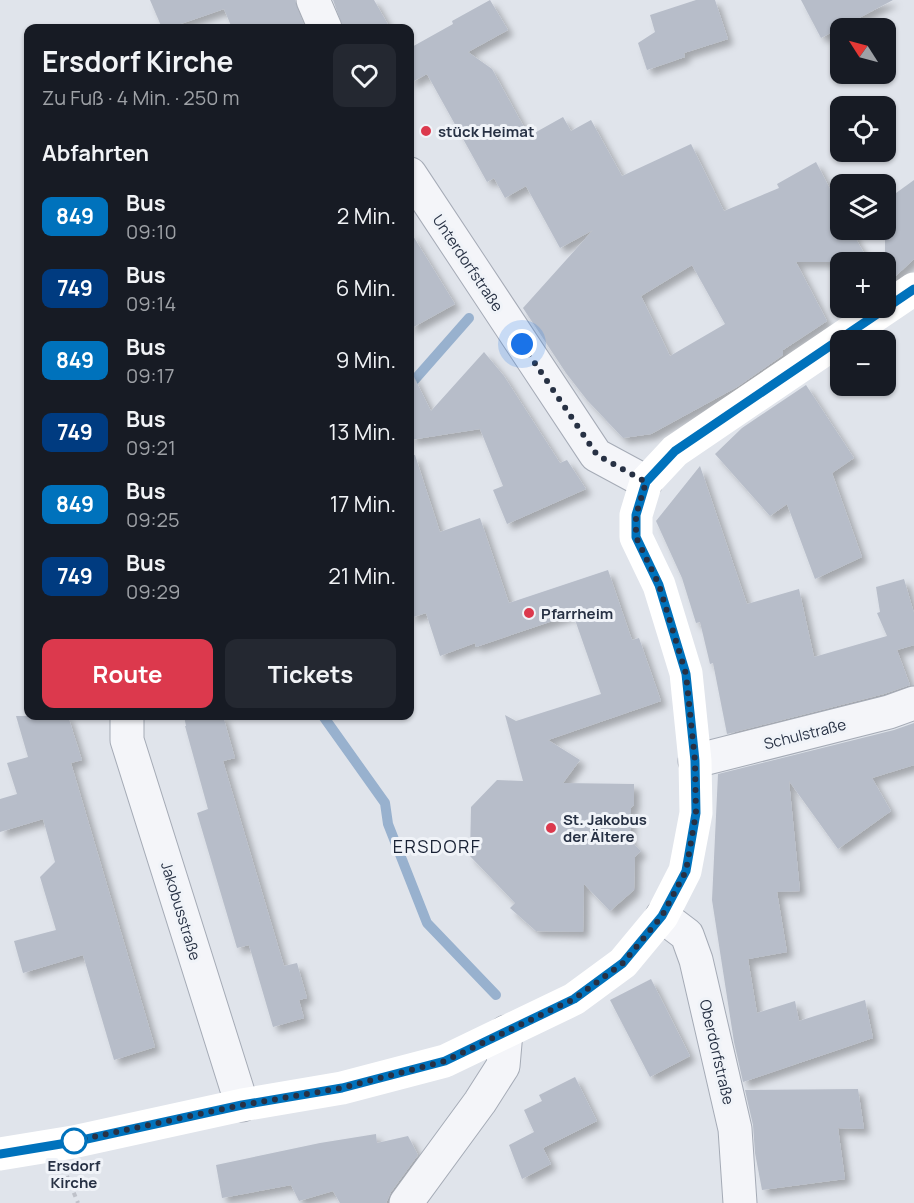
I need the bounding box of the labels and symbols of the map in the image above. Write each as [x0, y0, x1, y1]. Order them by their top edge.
north arrow [830, 18, 896, 84]
place label: stück Heimat [438, 121, 534, 142]
marker: stück Heimat [419, 124, 433, 138]
street label: Unterdorfstraße [428, 210, 508, 316]
your location [507, 329, 537, 359]
place label: Pfarrheim [541, 603, 613, 624]
marker: Pfarrheim [522, 606, 536, 620]
street label: Schulstraße [762, 714, 848, 754]
place label: St. Jakobus der Ältere [563, 809, 647, 847]
marker: St. Jakobus der Ältere [544, 821, 558, 835]
district label: ERSDORF [393, 834, 481, 858]
street label: Jakobusstraße [156, 859, 206, 963]
street label: Oberdorfstraße [695, 997, 739, 1107]
marker: Ersdorf Kirche [61, 1128, 87, 1154]
place label: Ersdorf Kirche [48, 1155, 101, 1193]

